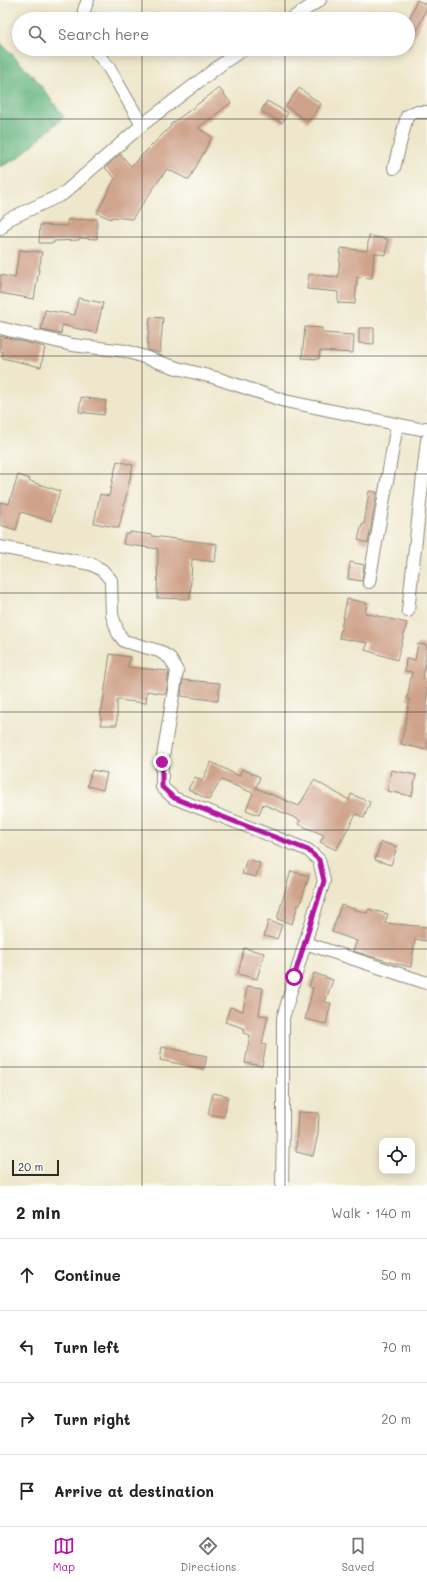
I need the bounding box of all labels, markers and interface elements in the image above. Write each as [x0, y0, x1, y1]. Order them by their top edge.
search box [12, 12, 415, 56]
icon: search [26, 23, 48, 45]
text: Search here [58, 24, 149, 44]
route end [153, 753, 171, 771]
route start [285, 968, 303, 986]
map controls [379, 1138, 415, 1174]
button: locate [379, 1138, 415, 1174]
scale bar [12, 1158, 59, 1177]
text: 20 m [18, 1159, 43, 1174]
text: 2 min [16, 1201, 61, 1223]
text: Walk · 140 m [331, 1204, 411, 1221]
icon: ahead [16, 1264, 38, 1286]
text: Continue [54, 1265, 121, 1285]
text: 50 m [381, 1266, 411, 1283]
icon: left [16, 1336, 38, 1358]
text: Turn left [54, 1337, 119, 1357]
text: 70 m [381, 1338, 411, 1355]
icon: right [16, 1408, 38, 1430]
text: Turn right [54, 1409, 131, 1429]
text: 20 m [381, 1410, 411, 1427]
icon: arrive [16, 1480, 38, 1502]
text: Arrive at destination [54, 1481, 214, 1501]
tab: Map [53, 1535, 75, 1574]
tab: Directions [180, 1535, 236, 1574]
tab: Saved [342, 1535, 374, 1574]

